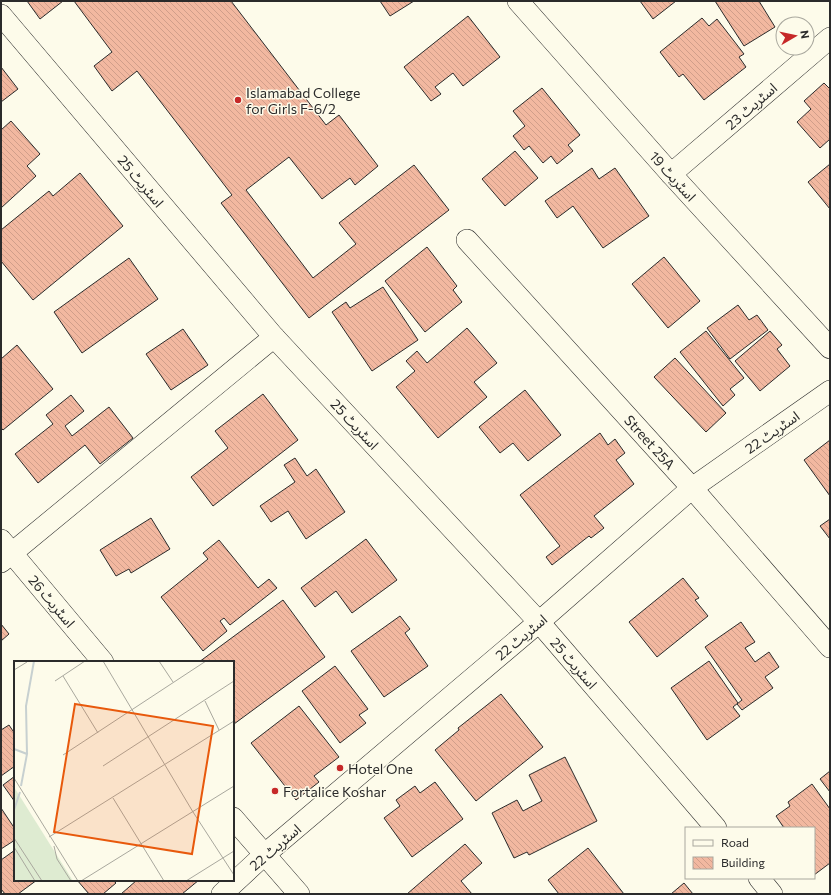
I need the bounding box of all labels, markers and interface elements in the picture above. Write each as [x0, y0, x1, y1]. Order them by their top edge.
north arrow [775, 16, 815, 56]
text: N [798, 29, 812, 39]
street label: اسٹریٹ 23 [722, 79, 781, 134]
place label: Islamabad College for Girls F-6/2 [246, 84, 360, 117]
marker: Islamabad College for Girls F-6/2 [233, 95, 243, 105]
street label: اسٹریٹ 19 [645, 148, 700, 205]
street label: اسٹریٹ 25 [114, 152, 168, 211]
street label: اسٹریٹ 25 [327, 395, 383, 453]
street label: اسٹریٹ 22 [742, 407, 803, 458]
street label: Street 25A [621, 411, 679, 473]
street label: اسٹریٹ 26 [24, 571, 79, 631]
street label: اسٹریٹ 22 [492, 610, 551, 664]
street label: اسٹریٹ 25 [546, 634, 601, 693]
inset map [14, 661, 234, 881]
place label: Hotel One [348, 760, 413, 777]
marker: Hotel One [335, 763, 345, 773]
place label: Fortalice Koshar [283, 783, 387, 800]
marker: Fortalice Koshar [270, 786, 280, 796]
street label: اسٹریٹ 22 [246, 820, 305, 875]
legend [685, 827, 815, 879]
text: Road [721, 835, 749, 849]
text: Building [721, 855, 765, 869]

